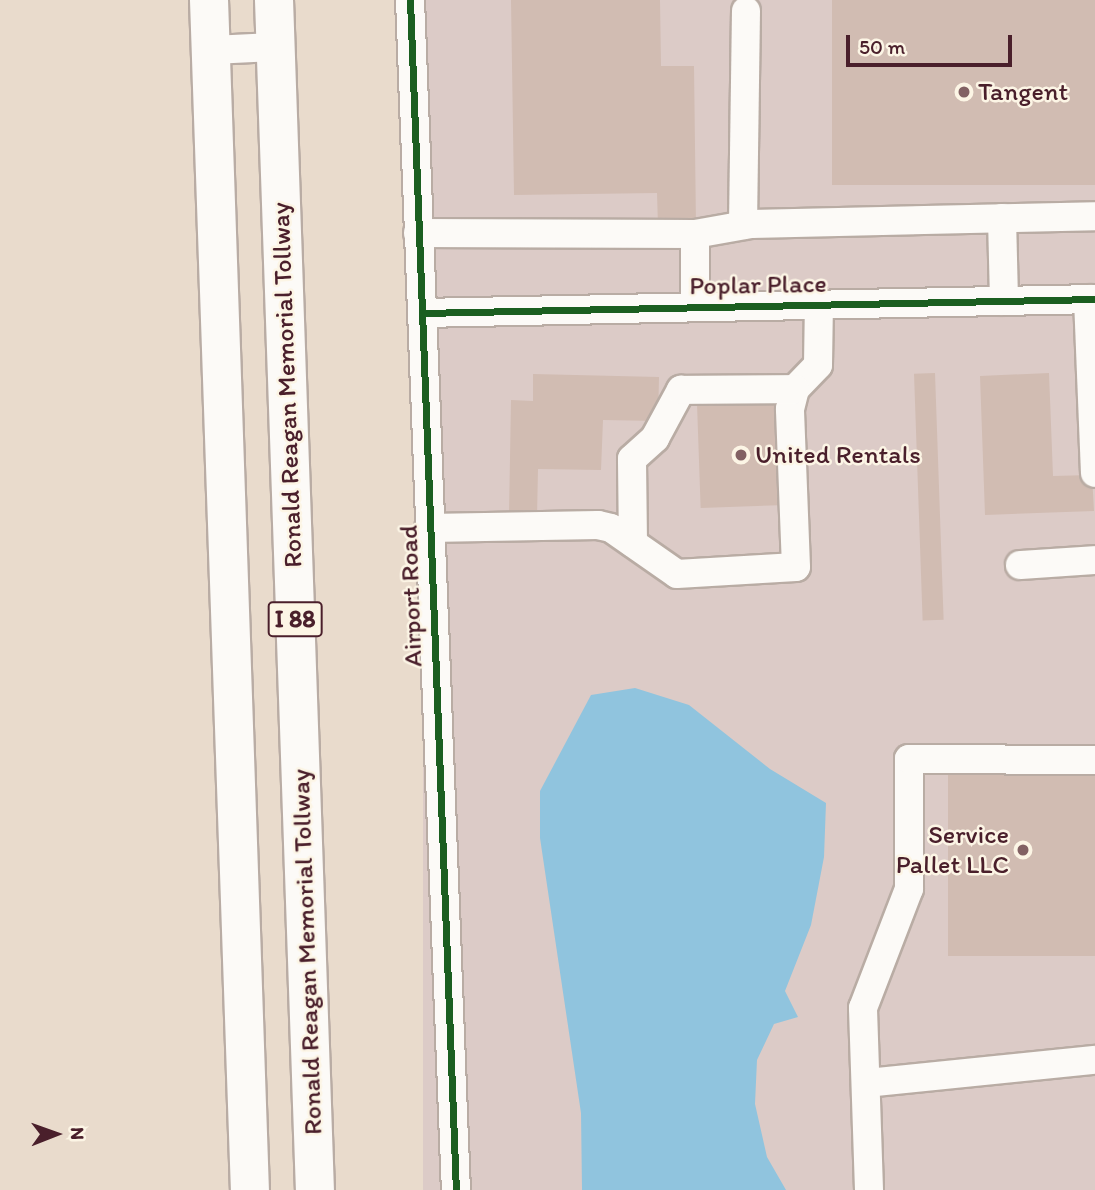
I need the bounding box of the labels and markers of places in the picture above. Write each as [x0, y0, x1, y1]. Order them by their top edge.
place label: Tangent [978, 76, 1068, 108]
marker: Tangent [956, 84, 972, 100]
place label: United Rentals [755, 439, 920, 471]
marker: United Rentals [733, 447, 749, 463]
place label: Service Pallet LLC [896, 819, 1009, 880]
marker: Service Pallet LLC [1015, 842, 1031, 858]

